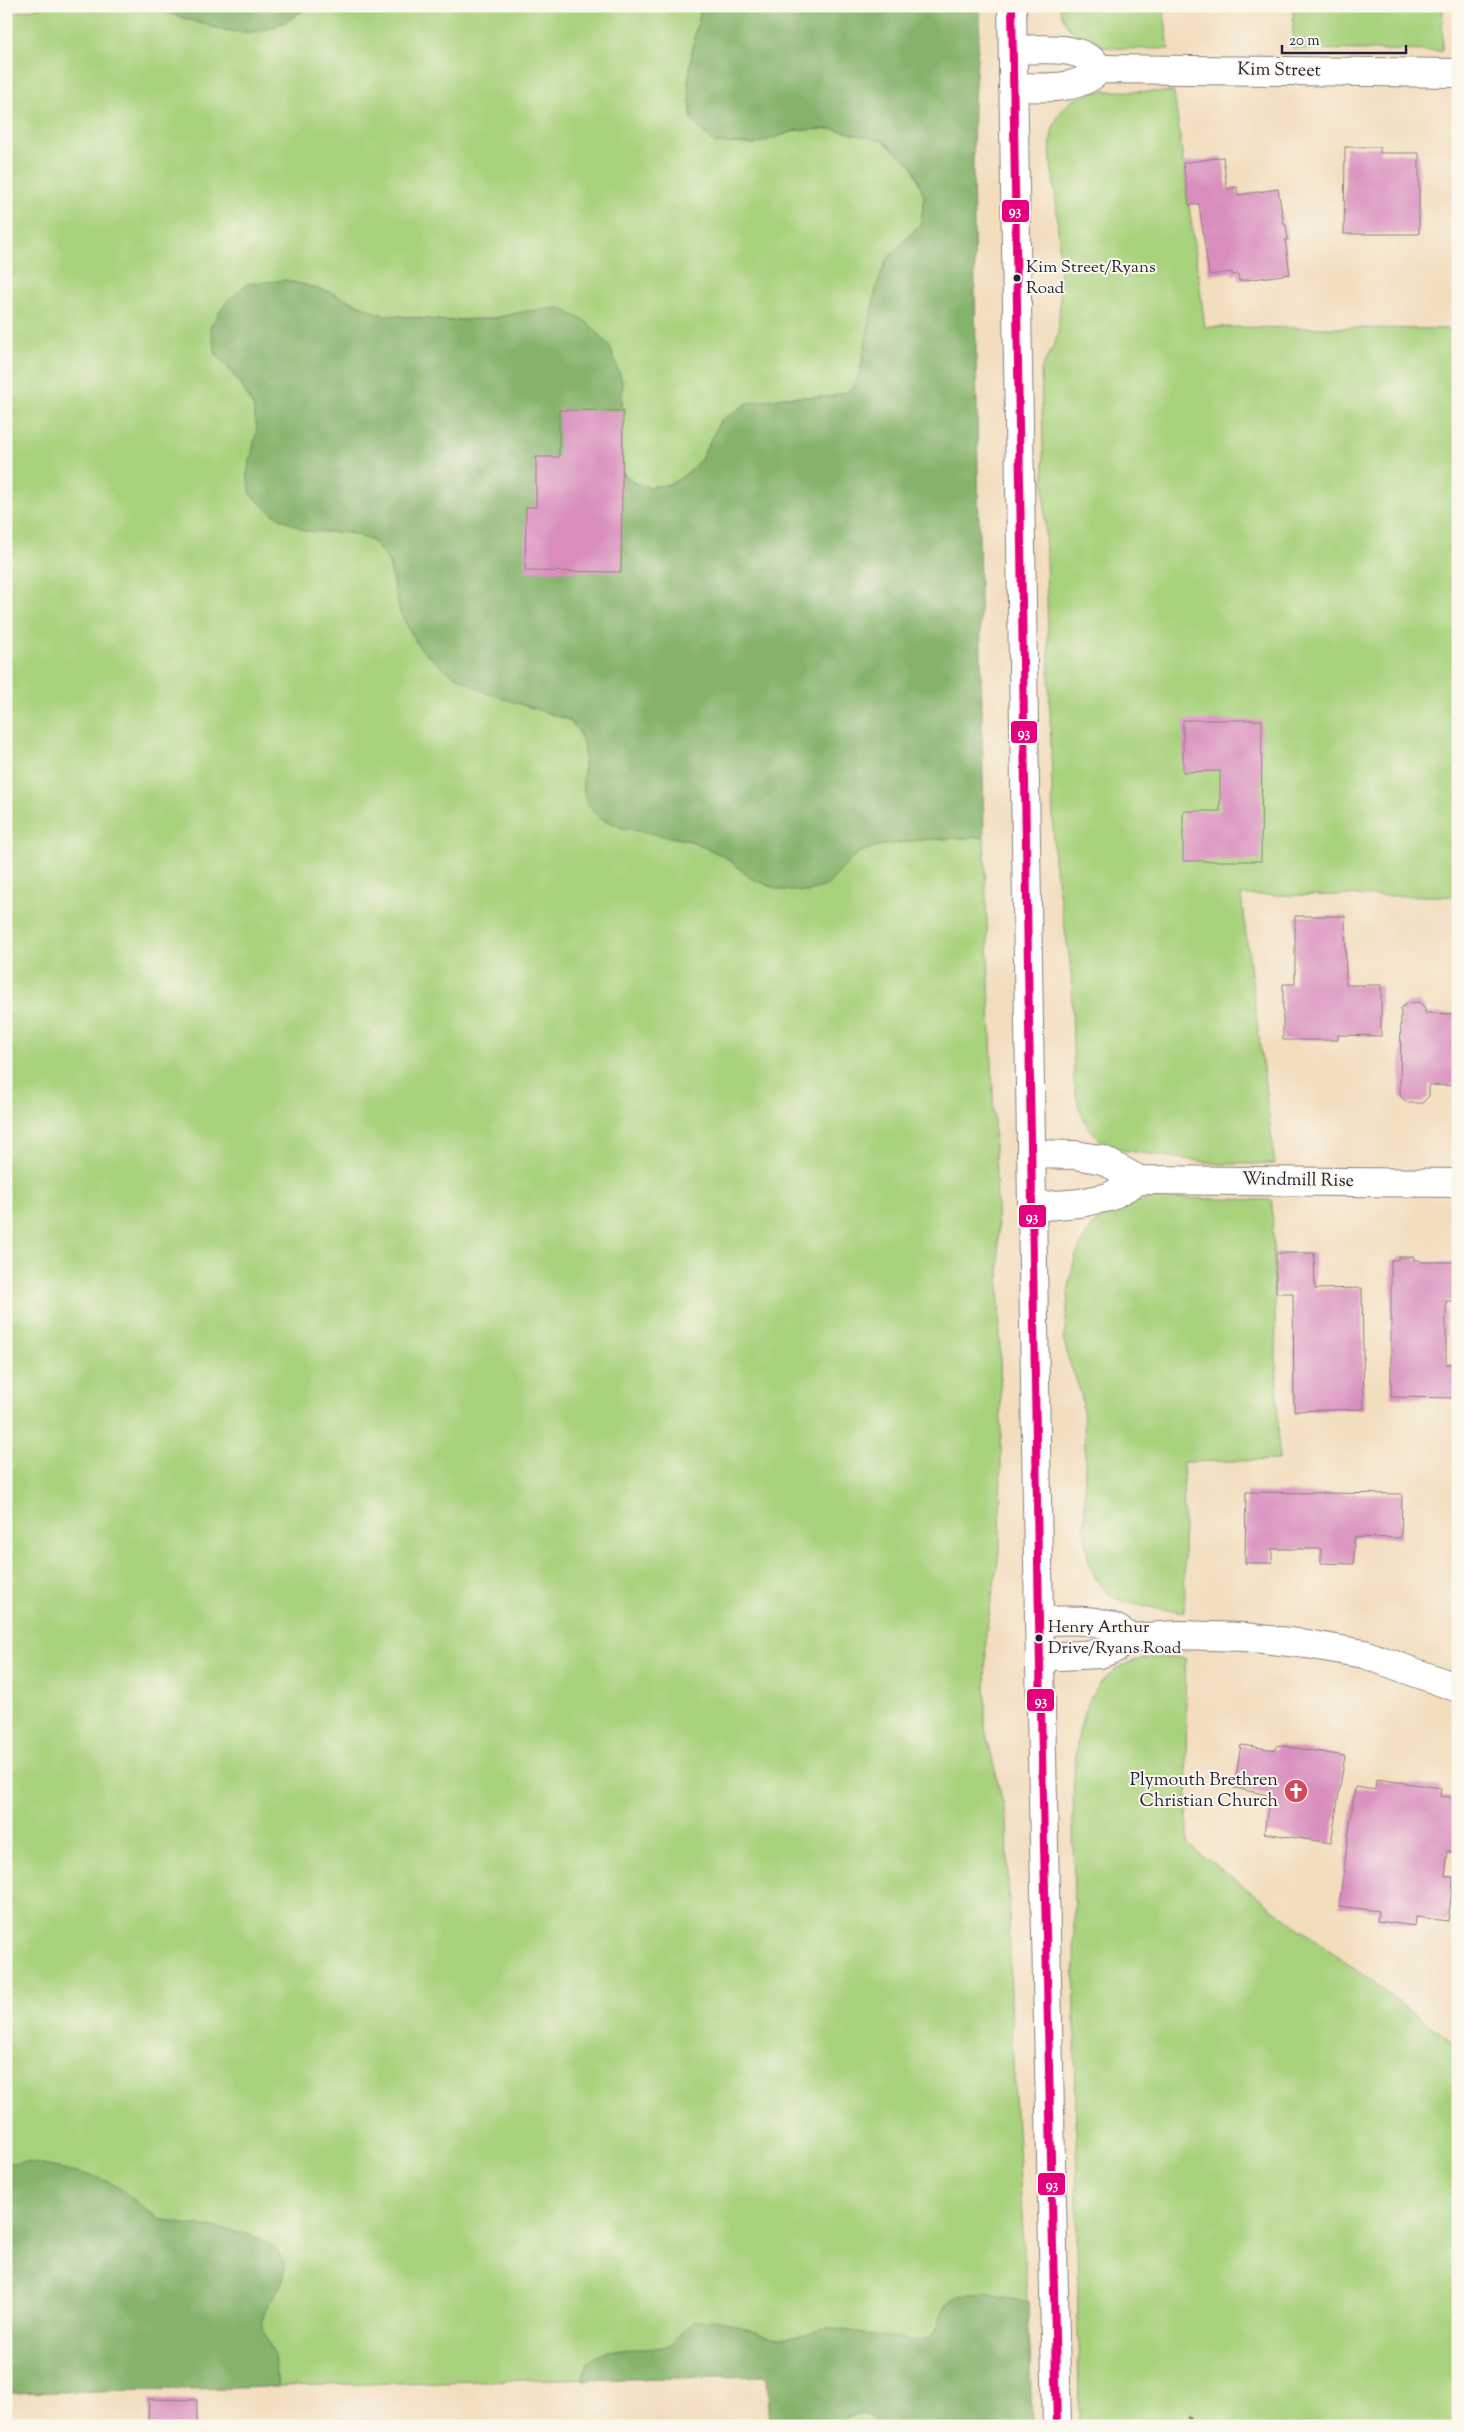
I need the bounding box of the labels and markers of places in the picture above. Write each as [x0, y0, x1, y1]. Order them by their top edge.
place label: Kim Street/Ryans Road [1026, 256, 1156, 301]
marker: Kim Street/Ryans Road [1012, 273, 1022, 283]
place label: Henry Arthur Drive/Ryans Road [1048, 1616, 1182, 1661]
marker: Henry Arthur Drive/Ryans Road [1034, 1633, 1044, 1643]
place label: Plymouth Brethren Christian Church [1130, 1768, 1278, 1815]
church icon: Plymouth Brethren Christian Church [1283, 1778, 1309, 1804]

